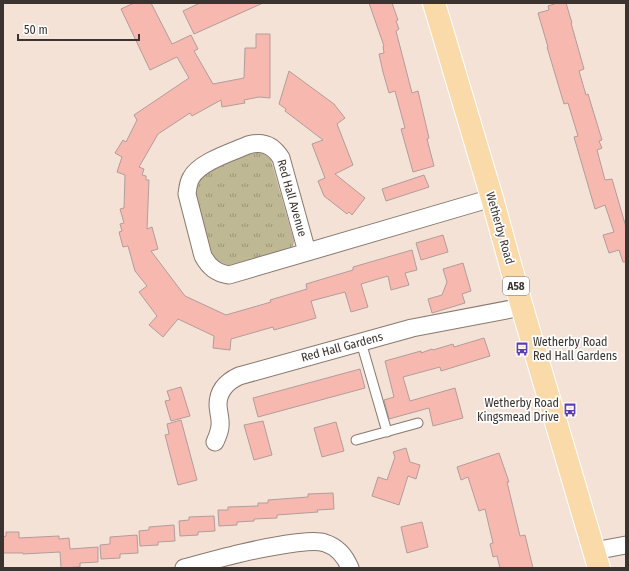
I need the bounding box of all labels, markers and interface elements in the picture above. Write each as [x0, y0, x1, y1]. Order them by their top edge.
scale bar [18, 16, 139, 42]
text: 50 m [24, 23, 48, 37]
street label: Red Hall Avenue [274, 158, 310, 238]
street label: Wetherby Road [483, 190, 517, 266]
road number: A58 [503, 277, 529, 295]
street label: Red Hall Gardens [300, 329, 384, 365]
place label: Wetherby Road Red Hall Gardens [533, 335, 617, 363]
bus stop icon: Wetherby Road Red Hall Gardens [514, 341, 530, 357]
place label: Wetherby Road Kingsmead Drive [477, 396, 559, 424]
bus stop icon: Wetherby Road Kingsmead Drive [562, 402, 578, 418]

